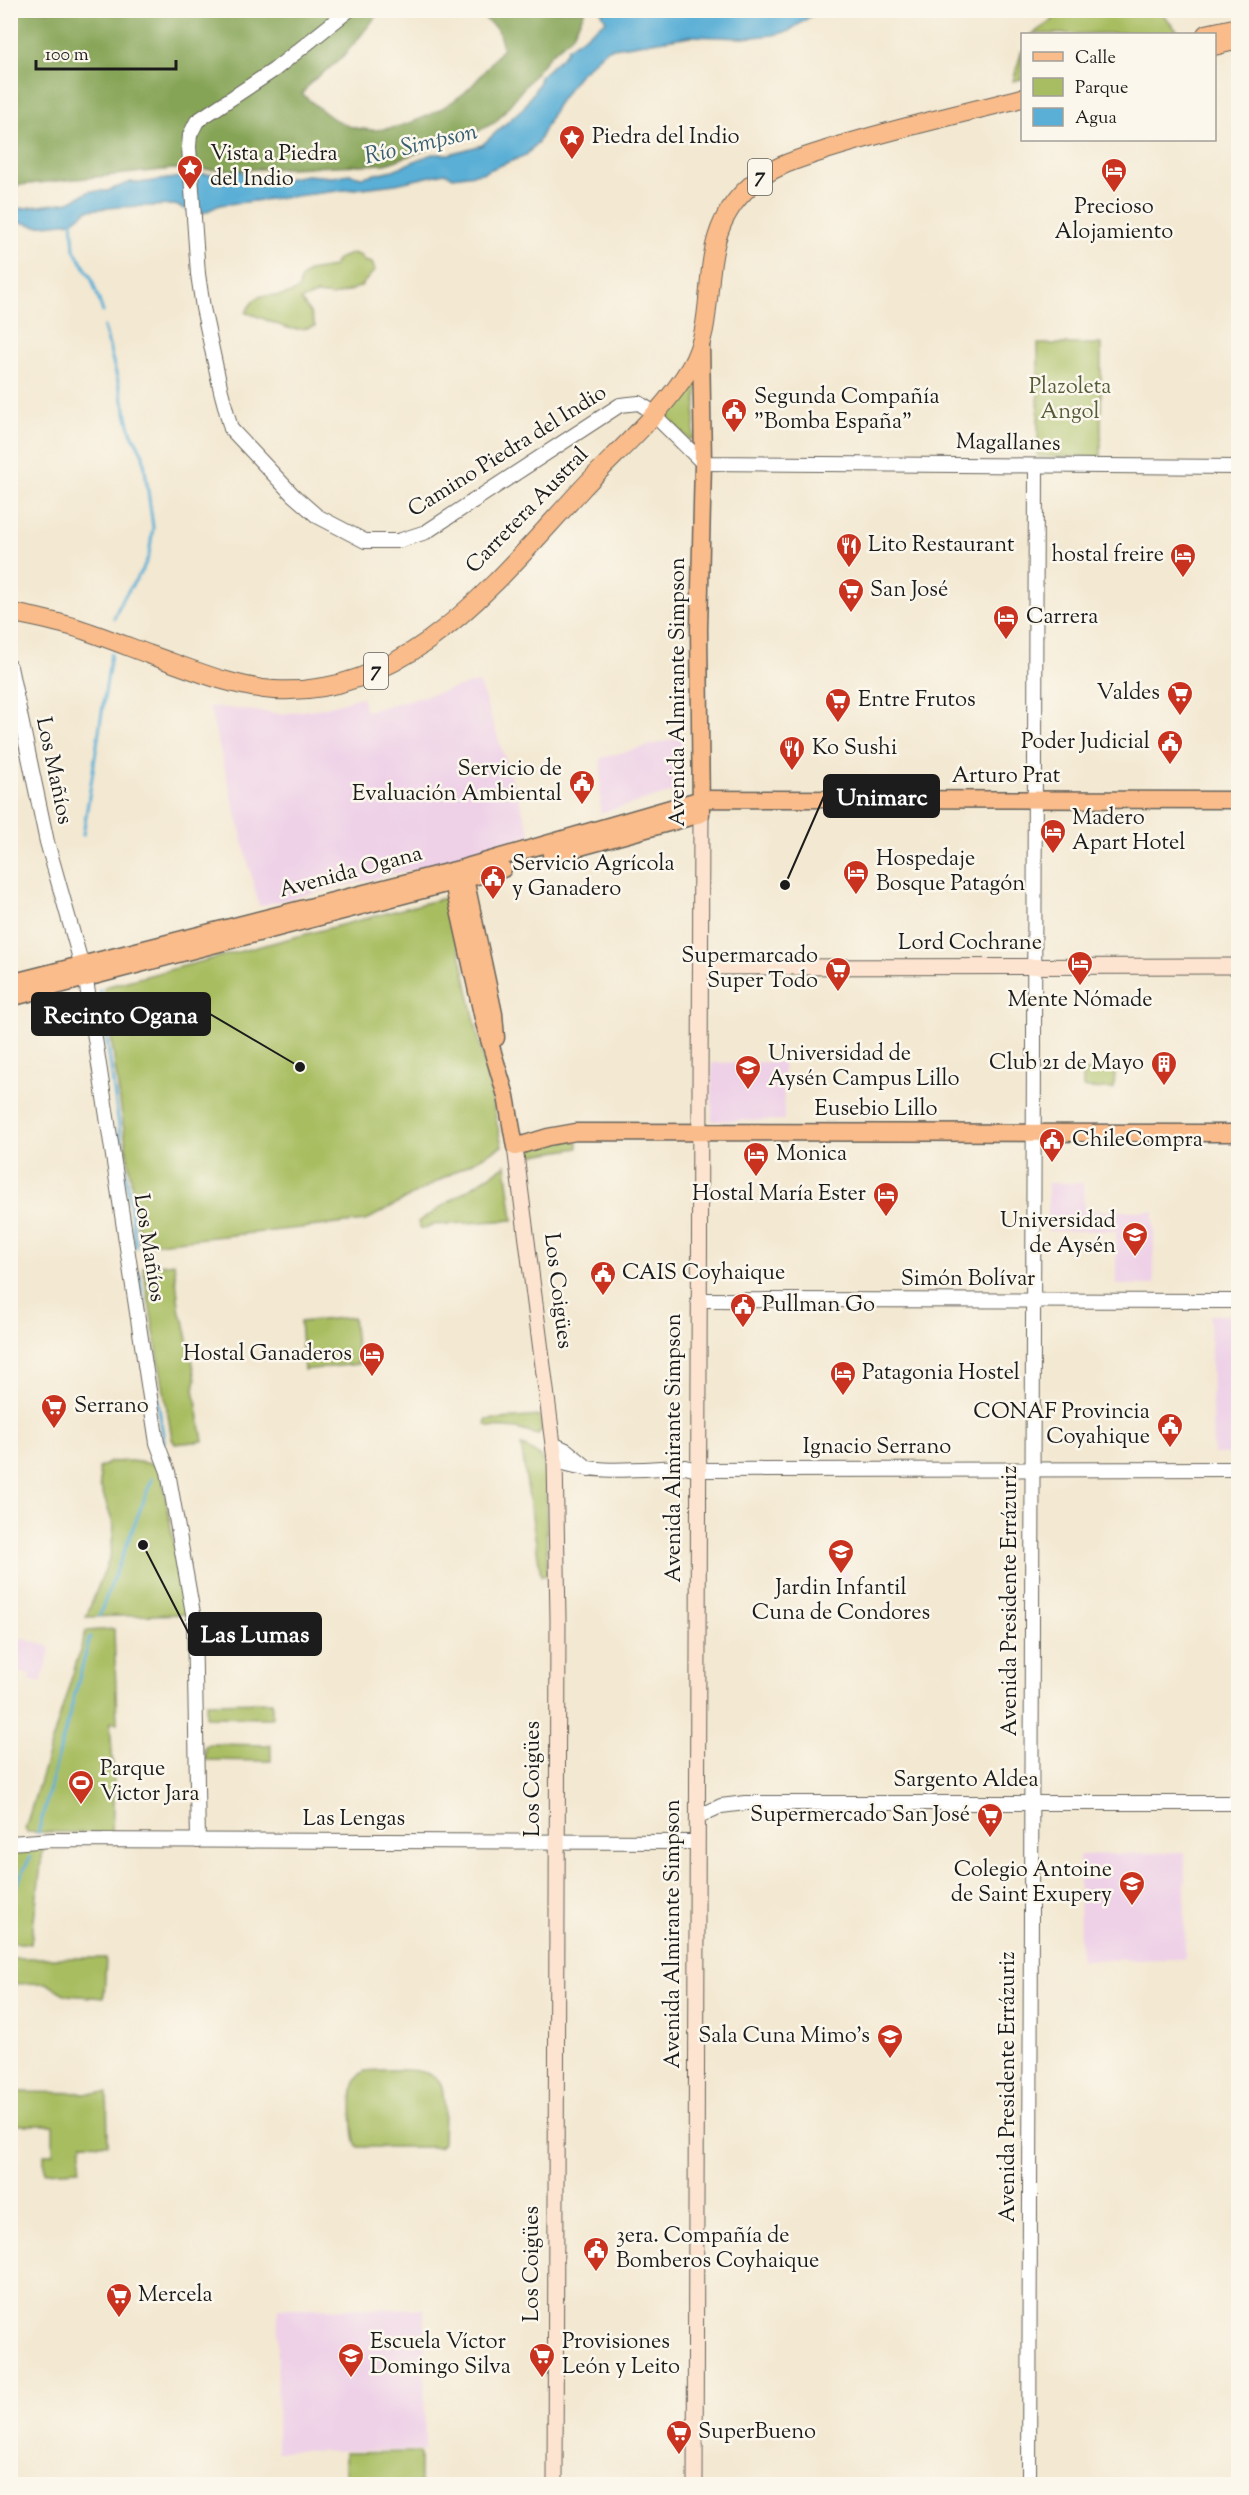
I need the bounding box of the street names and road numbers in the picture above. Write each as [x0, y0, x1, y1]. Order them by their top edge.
road number: 7 [748, 159, 772, 195]
street label: Camino Piedra del Indio [402, 378, 614, 526]
street label: Magallanes [955, 427, 1061, 461]
street label: Carretera Austral [459, 440, 597, 582]
street label: Avenida Almirante Simpson [663, 557, 695, 827]
road number: 7 [364, 653, 388, 689]
street label: Los Mañíos [26, 714, 80, 828]
street label: Arturo Prat [952, 761, 1061, 793]
street label: Avenida Ogana [276, 839, 426, 907]
street label: Lord Cochrane [898, 928, 1042, 960]
street label: Eusebio Lillo [814, 1094, 938, 1126]
street label: Los Mañíos [124, 1192, 172, 1304]
street label: Los Coigües [534, 1231, 580, 1351]
street label: Simón Bolívar [901, 1264, 1035, 1296]
street label: Avenida Almirante Simpson [659, 1313, 691, 1583]
street label: Ignacio Serrano [803, 1432, 951, 1464]
street label: Avenida Presidente Errázuriz [995, 1465, 1027, 1737]
street label: Los Coigües [518, 1721, 550, 1837]
street label: Sargento Aldea [893, 1765, 1039, 1797]
street label: Avenida Almirante Simpson [658, 1799, 690, 2069]
street label: Las Lengas [303, 1804, 405, 1836]
street label: Avenida Presidente Errázuriz [993, 1951, 1025, 2223]
street label: Los Coigües [517, 2206, 549, 2322]

